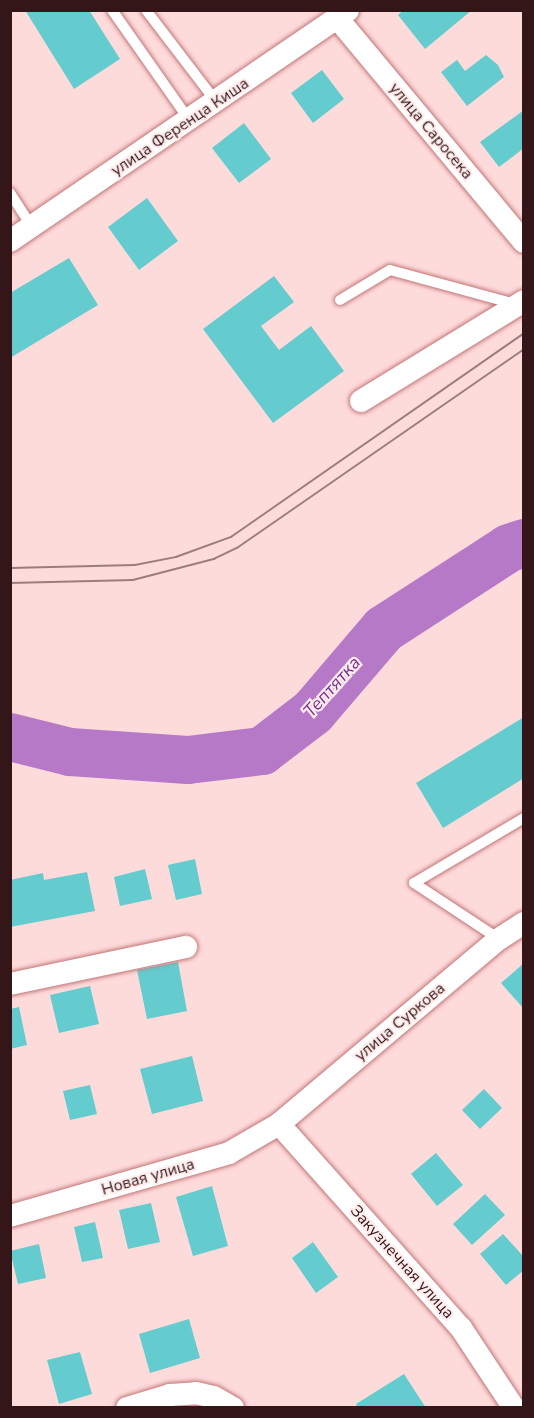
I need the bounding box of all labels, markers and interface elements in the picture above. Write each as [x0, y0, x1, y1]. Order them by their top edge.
street label: улица Ференца Киша [108, 74, 252, 180]
street label: улица Саросека [385, 79, 477, 183]
water label: Тептятка [299, 652, 365, 722]
street label: улица Суркова [351, 979, 449, 1065]
street label: Новая улица [99, 1155, 197, 1199]
street label: Закузнечная улица [346, 1201, 458, 1323]

